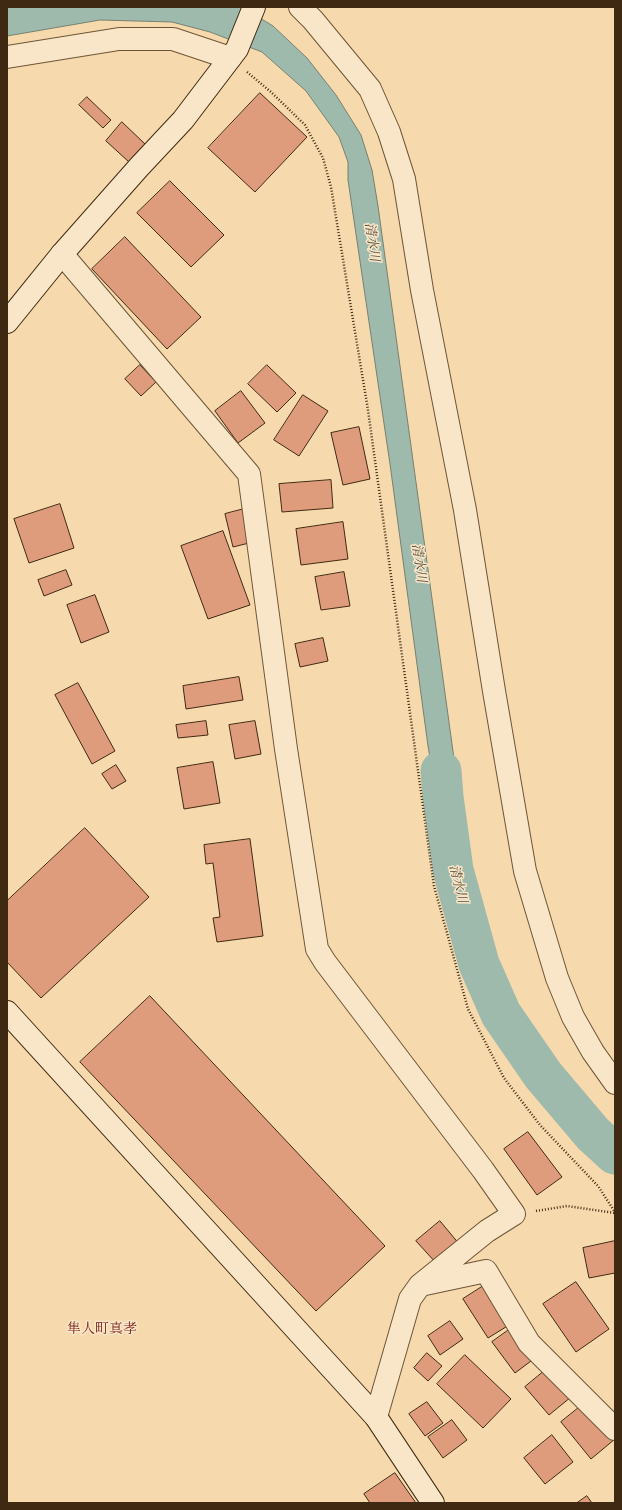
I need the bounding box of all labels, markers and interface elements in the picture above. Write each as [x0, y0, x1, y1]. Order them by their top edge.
water label: 清水川 [362, 222, 382, 262]
water label: 清水川 [409, 543, 429, 583]
water label: 清水川 [446, 863, 470, 905]
district label: 隼人町真孝 [67, 1321, 137, 1337]

